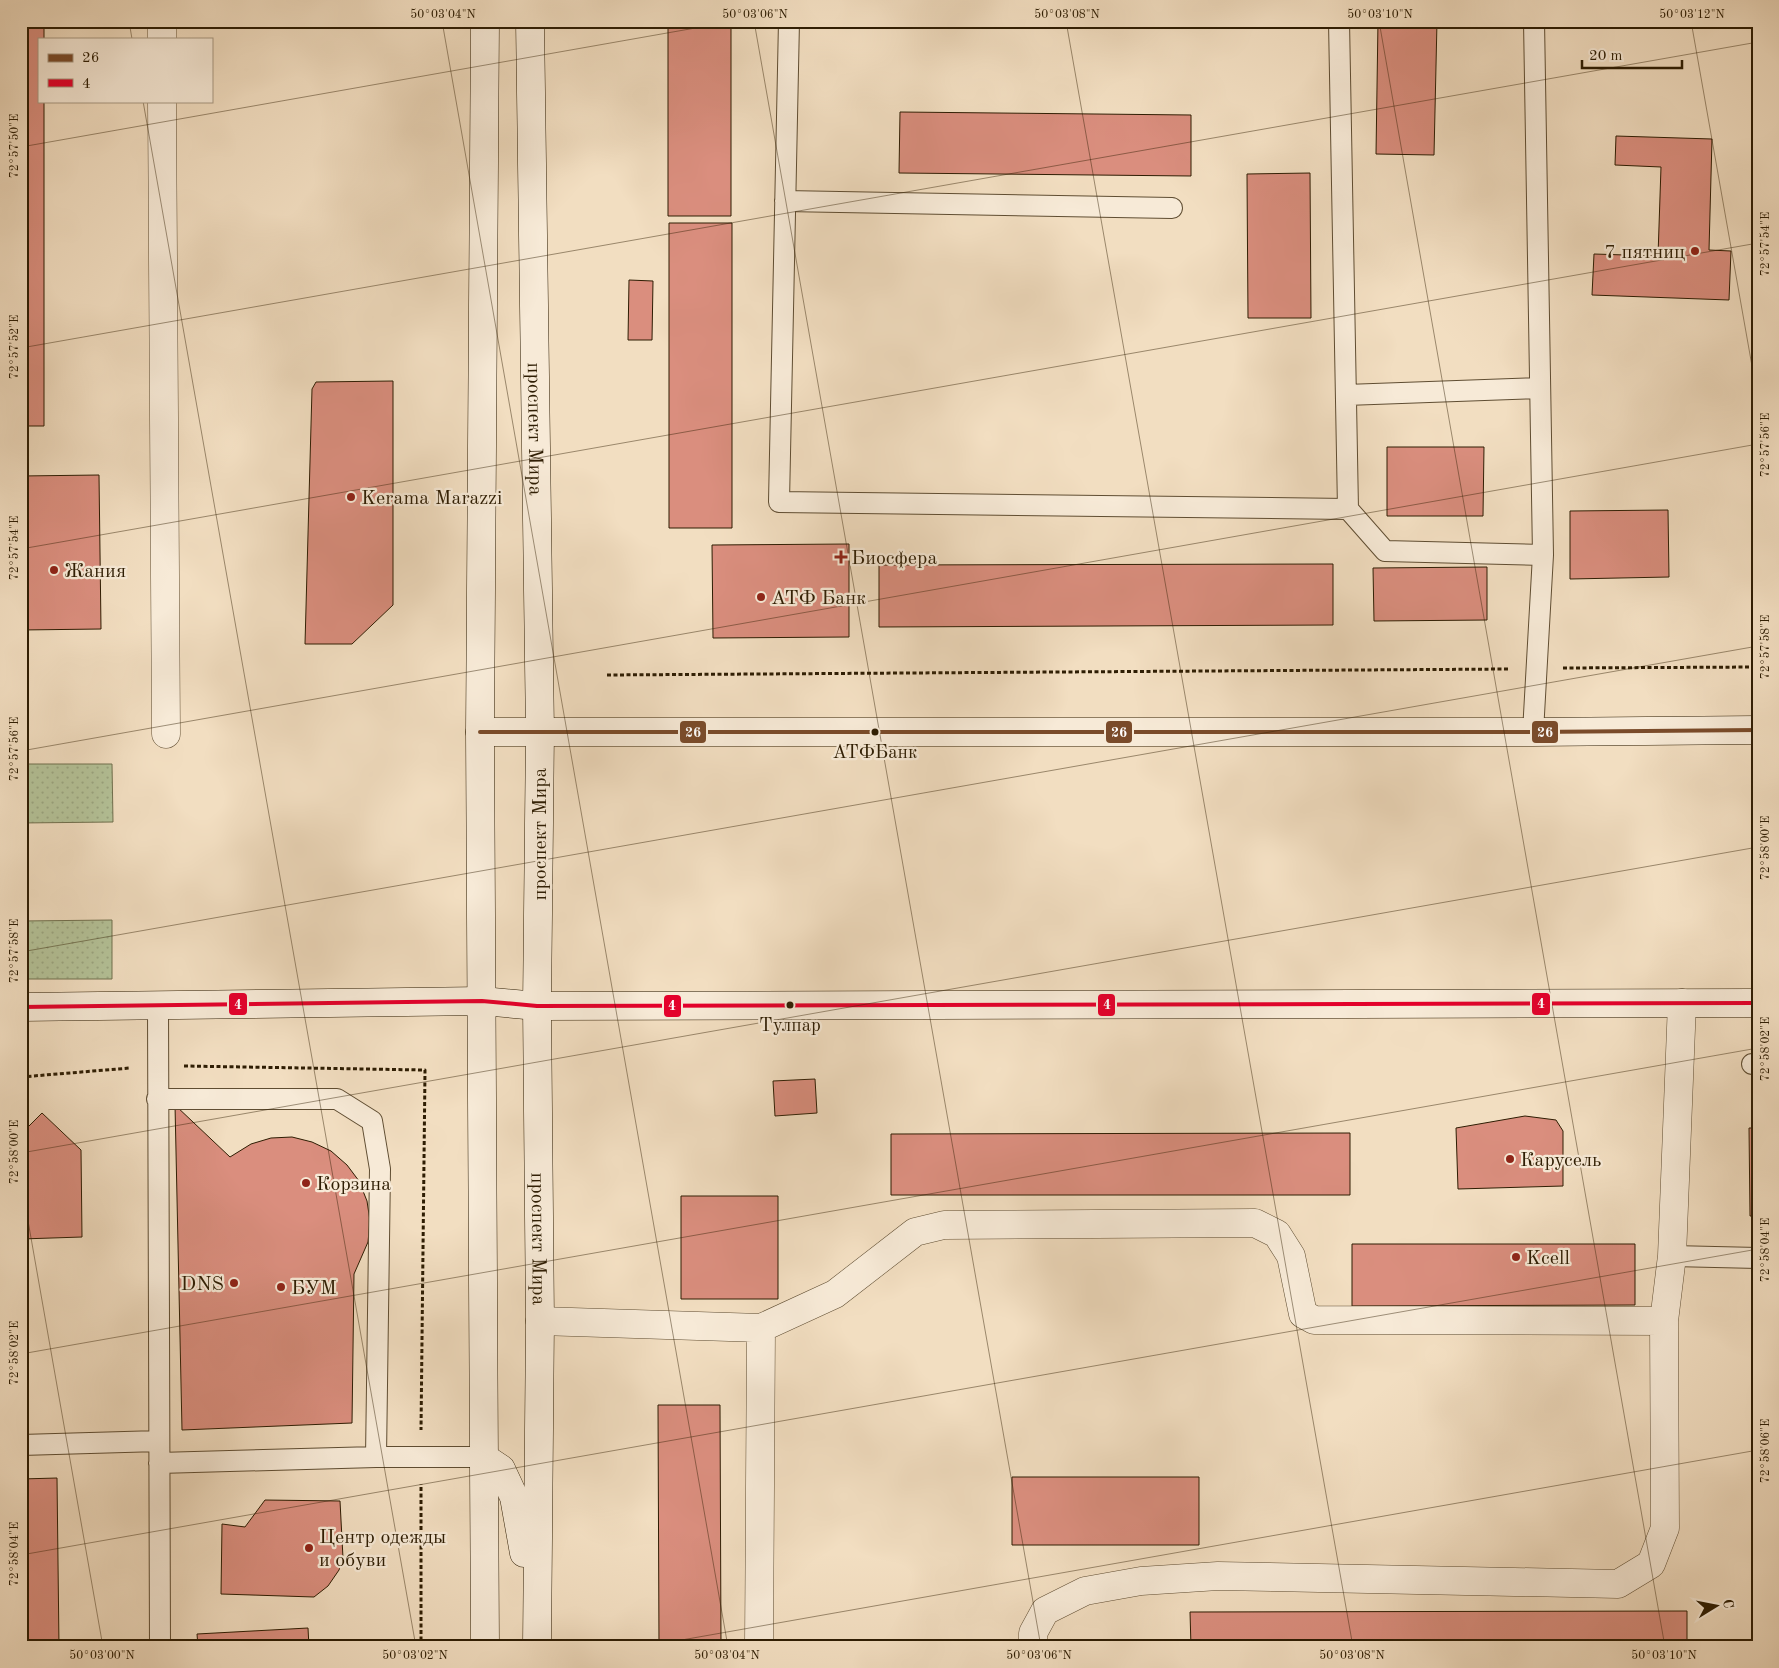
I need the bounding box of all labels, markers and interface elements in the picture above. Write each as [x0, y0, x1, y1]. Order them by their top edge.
text: 50°03'04"N [410, 8, 476, 21]
text: 50°03'06"N [722, 8, 788, 21]
text: 50°03'08"N [1034, 8, 1100, 21]
text: 50°03'10"N [1347, 8, 1413, 21]
text: 50°03'12"N [1659, 8, 1725, 21]
legend [38, 38, 212, 102]
scale bar [1582, 38, 1682, 70]
text: 20 m [1589, 49, 1623, 64]
text: 26 [82, 51, 99, 66]
text: 4 [82, 77, 91, 92]
text: 72°57'50"E [8, 114, 21, 178]
text: 72°57'54"E [1759, 212, 1772, 276]
place label: 7 пятниц [1604, 243, 1685, 263]
marker: 7 пятниц [1689, 245, 1701, 257]
text: 72°57'52"E [8, 315, 21, 379]
street label: проспект Мира [523, 362, 545, 496]
text: 72°57'56"E [1759, 413, 1772, 477]
place label: Kerama Marazzi [361, 489, 502, 509]
marker: Kerama Marazzi [345, 491, 357, 503]
text: 72°57'54"E [8, 516, 21, 580]
place label: Биосфера [851, 549, 937, 569]
marker: Биосфера [835, 551, 847, 563]
place label: Жания [64, 562, 126, 582]
marker: Жания [48, 564, 60, 576]
place label: АТФ Банк [771, 589, 866, 609]
marker: АТФ Банк [755, 591, 767, 603]
text: 72°57'58"E [1759, 615, 1772, 679]
text: 72°57'56"E [8, 717, 21, 781]
line badge: 26 [679, 720, 707, 744]
line badge: 26 [1105, 720, 1133, 744]
line badge: 26 [1531, 720, 1559, 744]
text: 26 [685, 726, 701, 740]
text: 26 [1111, 726, 1127, 740]
text: 26 [1537, 726, 1553, 740]
marker: АТФБанк [870, 727, 880, 737]
place label: АТФБанк [832, 744, 918, 763]
street label: проспект Мира [531, 767, 551, 900]
text: 72°58'00"E [1759, 816, 1772, 880]
text: 72°57'58"E [8, 919, 21, 983]
line badge: 4 [228, 992, 248, 1016]
line badge: 4 [1531, 992, 1551, 1016]
line badge: 4 [1097, 993, 1116, 1017]
line badge: 4 [663, 994, 682, 1018]
text: 4 [1537, 997, 1545, 1011]
text: 4 [234, 998, 242, 1012]
text: 4 [1103, 998, 1111, 1012]
text: 4 [668, 999, 676, 1013]
marker: Тулпар [785, 1000, 795, 1010]
place label: Тулпар [759, 1017, 821, 1036]
text: 72°58'02"E [1759, 1017, 1772, 1081]
text: 72°58'00"E [8, 1120, 21, 1184]
place label: Карусель [1520, 1151, 1601, 1171]
marker: Карусель [1504, 1153, 1516, 1165]
street label: проспект Мира [527, 1172, 548, 1306]
place label: Корзина [316, 1175, 391, 1195]
marker: Корзина [300, 1177, 312, 1189]
text: 72°58'04"E [1759, 1218, 1772, 1282]
place label: Kcell [1526, 1249, 1570, 1269]
marker: Kcell [1510, 1251, 1522, 1263]
place label: DNS [181, 1275, 224, 1295]
marker: DNS [228, 1277, 240, 1289]
place label: БУМ [291, 1279, 337, 1299]
marker: БУМ [275, 1281, 287, 1293]
text: 72°58'02"E [8, 1321, 21, 1385]
text: 72°58'06"E [1759, 1419, 1772, 1483]
text: 72°58'04"E [8, 1522, 21, 1586]
place label: Центр одежды и обуви [319, 1528, 446, 1571]
marker: Центр одежды и обуви [303, 1542, 315, 1554]
north arrow [1692, 1580, 1742, 1630]
text: С [1720, 1598, 1736, 1610]
text: 50°03'00"N [69, 1649, 135, 1662]
text: 50°03'02"N [382, 1649, 448, 1662]
text: 50°03'04"N [694, 1649, 760, 1662]
text: 50°03'06"N [1006, 1649, 1072, 1662]
text: 50°03'08"N [1319, 1649, 1385, 1662]
text: 50°03'10"N [1631, 1649, 1697, 1662]

